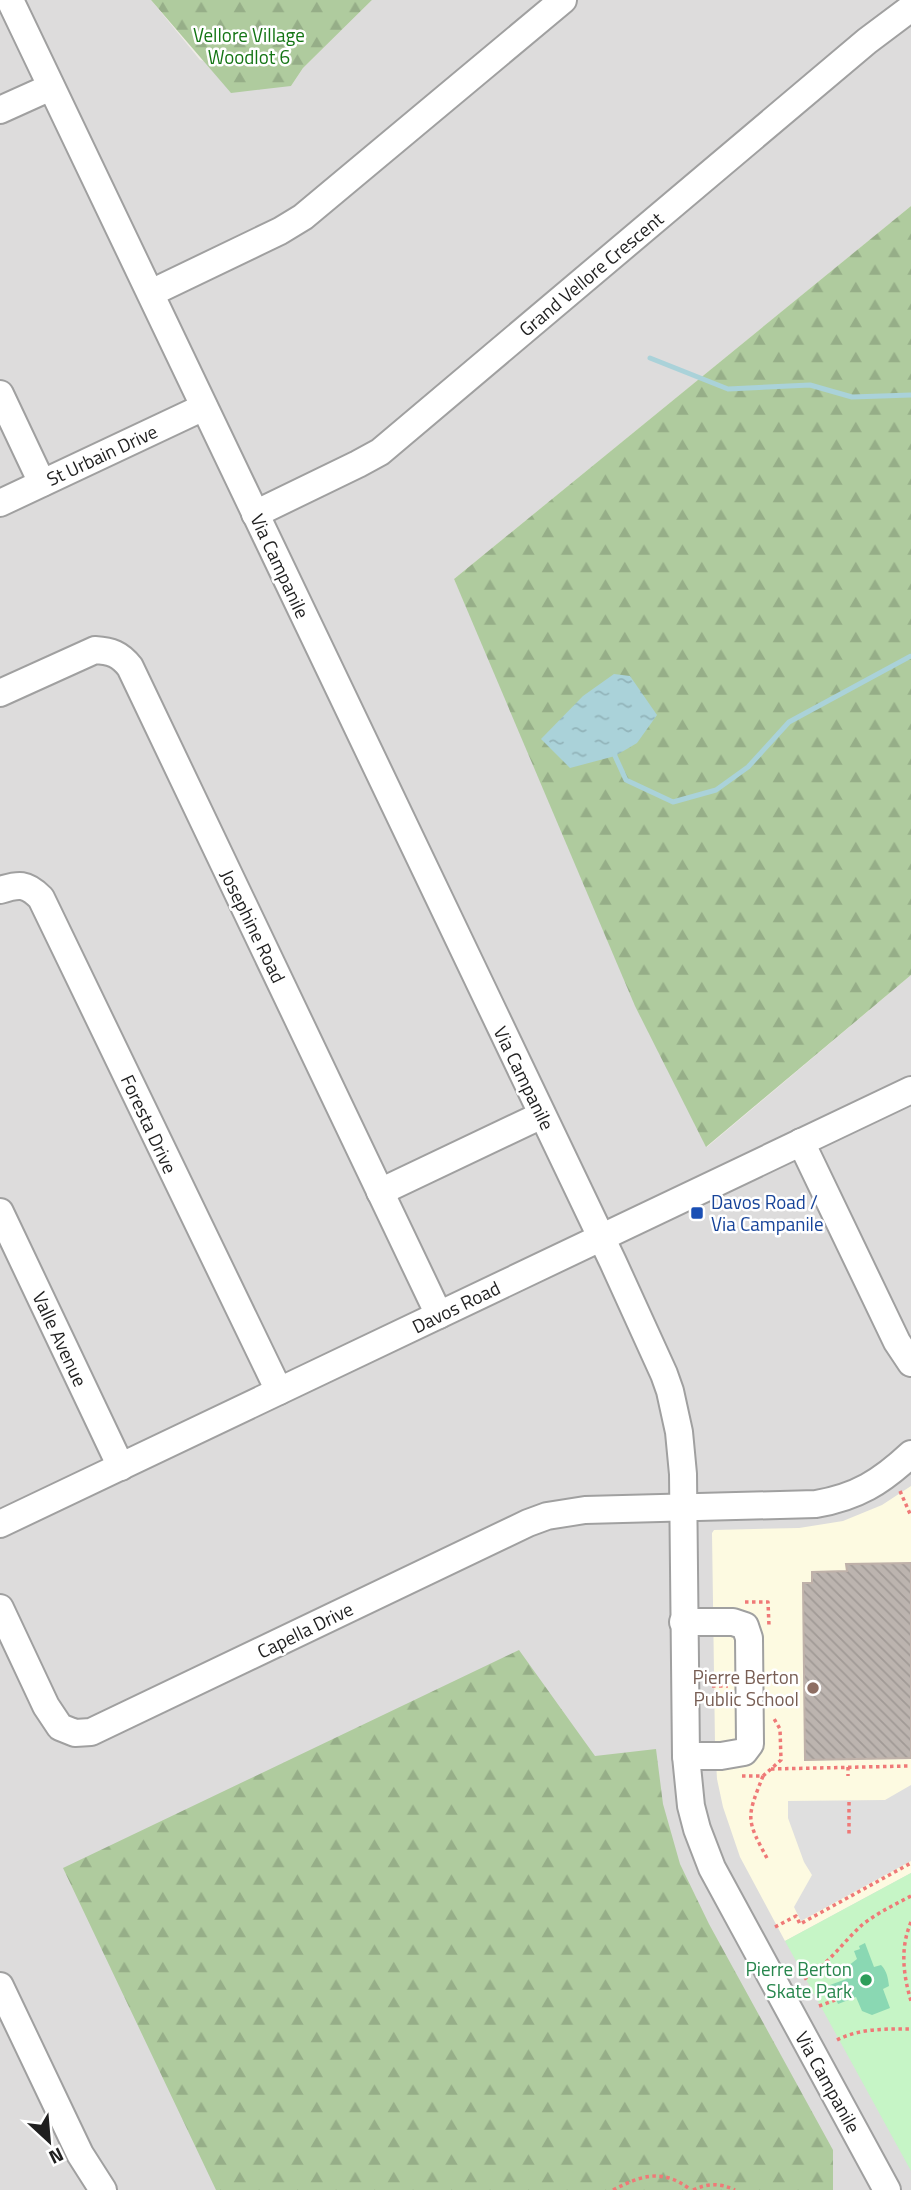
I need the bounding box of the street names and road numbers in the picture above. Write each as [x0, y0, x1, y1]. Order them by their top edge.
street label: Grand Vellore Crescent [512, 204, 670, 343]
street label: St Urbain Drive [42, 416, 162, 493]
street label: Via Campanile [244, 509, 317, 623]
street label: Josephine Road [213, 864, 294, 988]
street label: Via Campanile [487, 1021, 562, 1135]
street label: Foresta Drive [114, 1069, 185, 1178]
street label: Davos Road [407, 1273, 505, 1340]
street label: Valle Avenue [26, 1286, 95, 1391]
street label: Capella Drive [252, 1594, 358, 1665]
street label: Via Campanile [788, 2026, 868, 2138]

